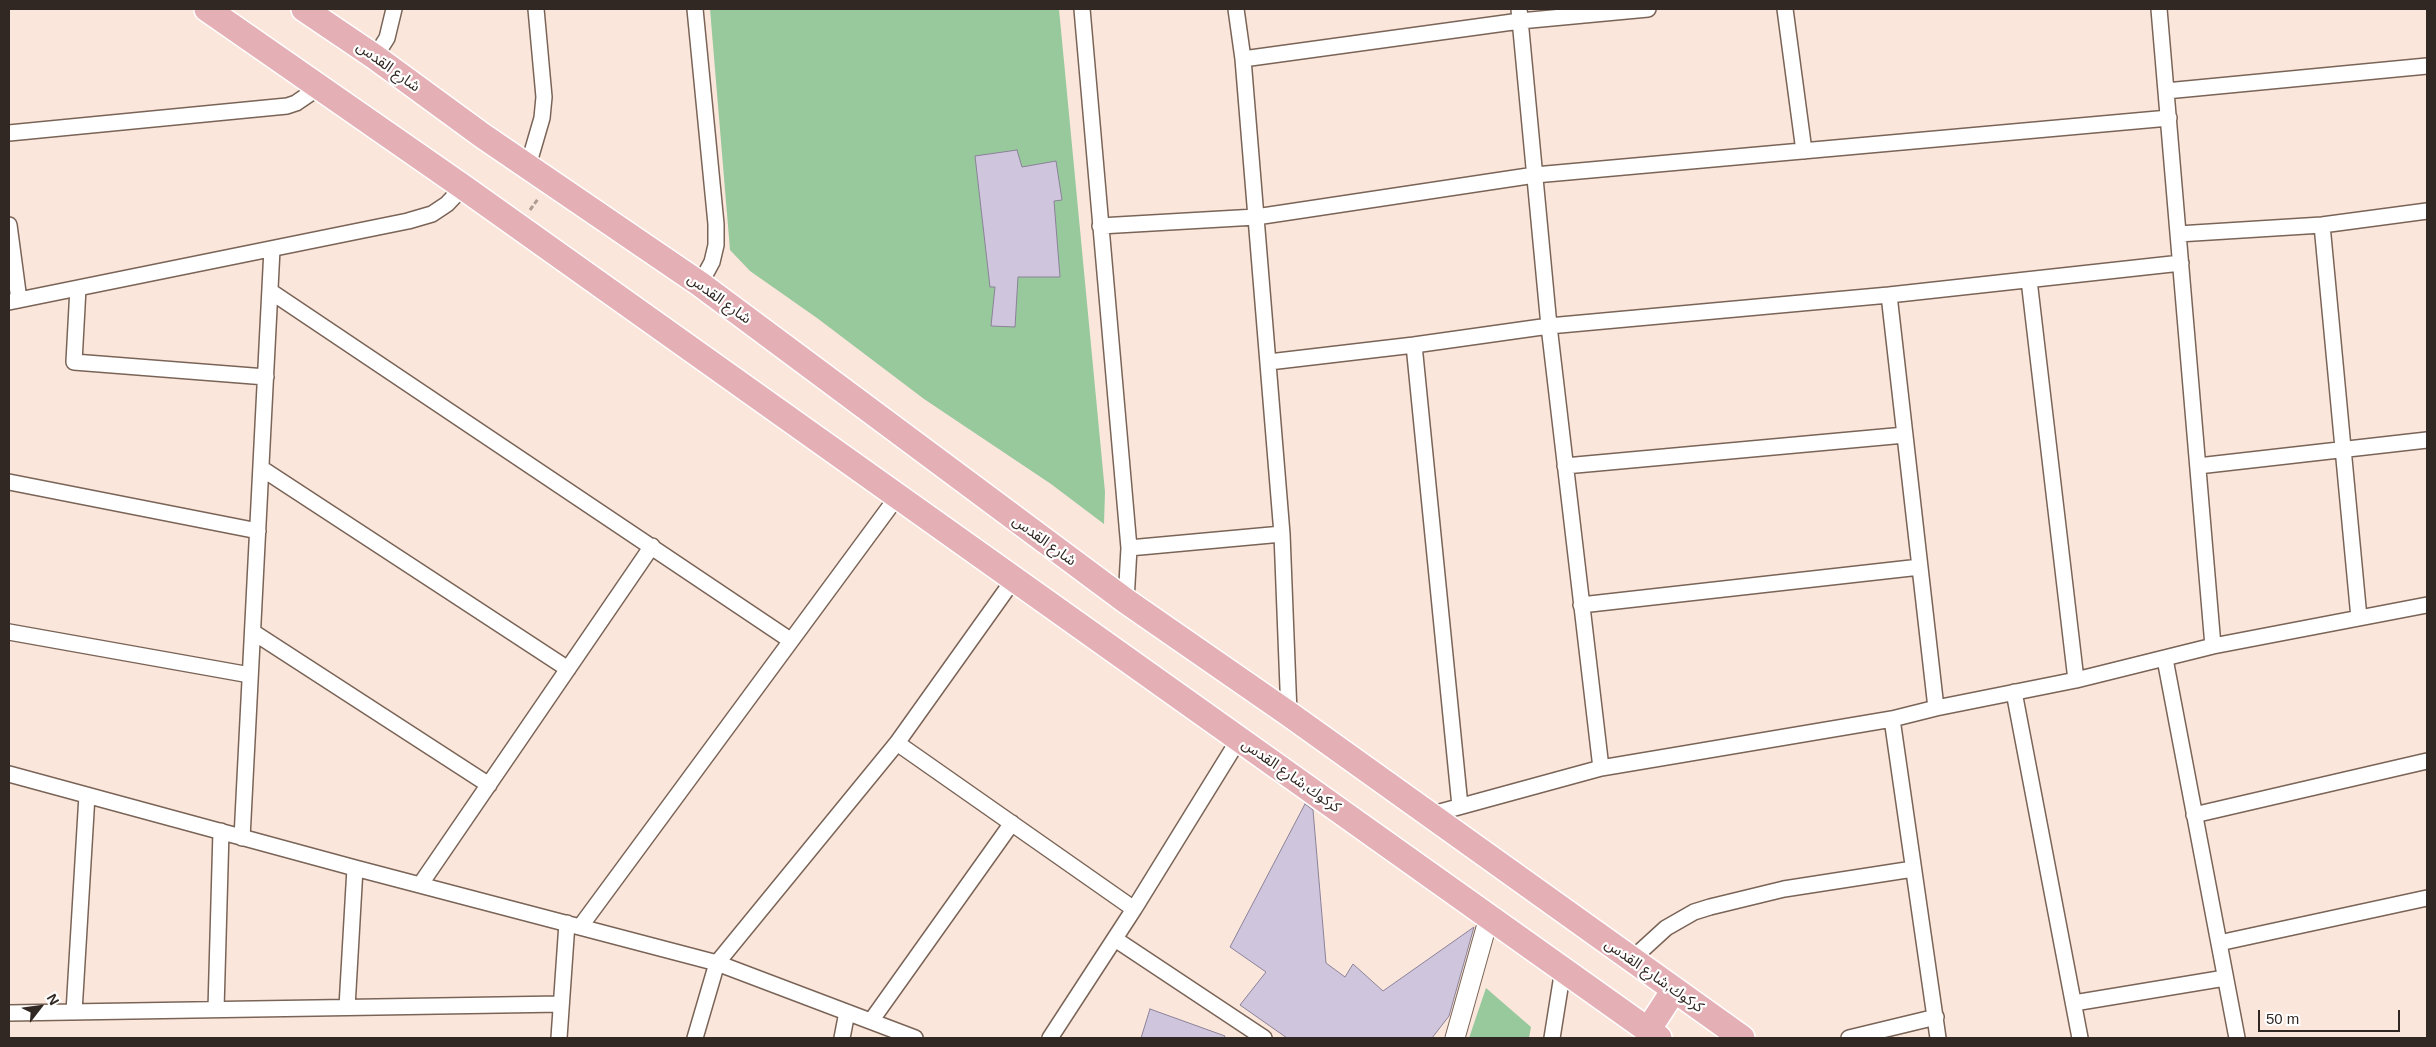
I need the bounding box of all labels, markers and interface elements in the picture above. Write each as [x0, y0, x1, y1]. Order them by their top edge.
street label: شارع القدس [353, 38, 423, 96]
street label: شارع القدس [684, 270, 754, 328]
street label: شارع القدس [1009, 512, 1079, 570]
street label: كركوك,شارع القدس [1238, 735, 1344, 817]
street label: كركوك,شارع القدس [1601, 935, 1707, 1017]
north arrow [15, 982, 65, 1032]
text: N [44, 991, 62, 1008]
scale bar [2261, 1000, 2404, 1032]
text: 50 m [2266, 1010, 2299, 1027]

